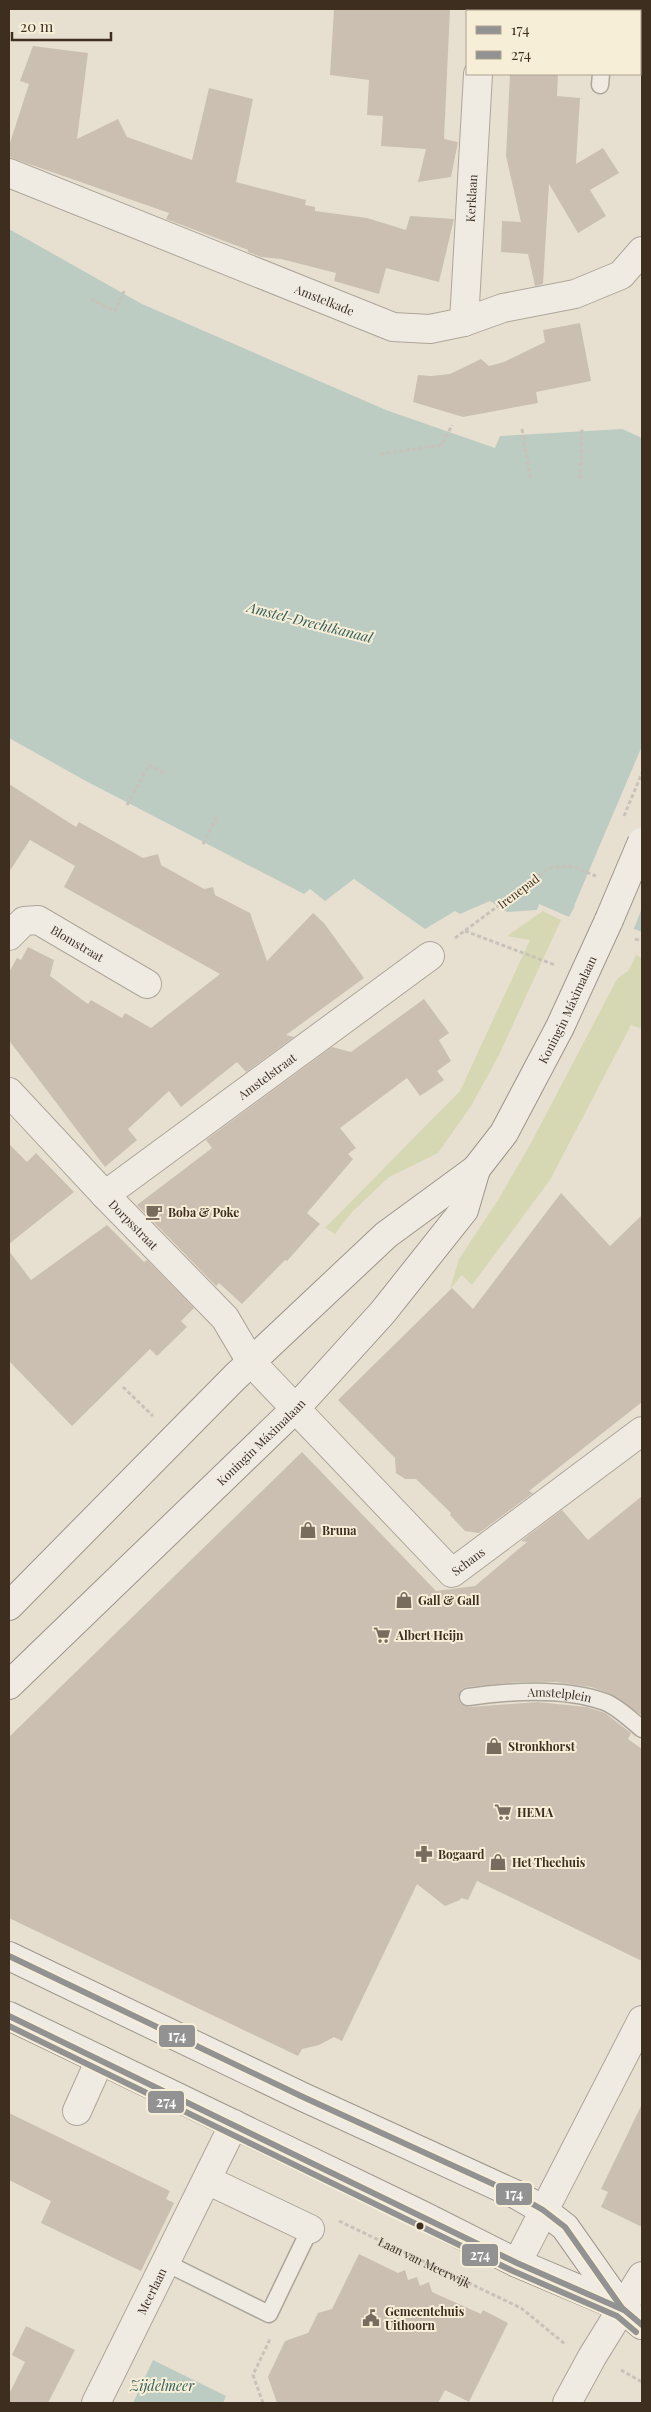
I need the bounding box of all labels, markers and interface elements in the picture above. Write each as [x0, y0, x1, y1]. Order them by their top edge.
scale bar [12, 10, 111, 42]
legend [466, 10, 641, 75]
text: 20 m [20, 16, 54, 36]
text: 174 [511, 19, 530, 39]
text: 274 [511, 44, 531, 64]
street label: Kerklaan [462, 174, 480, 223]
street label: Amstelkade [291, 280, 357, 319]
water label: Amstel-Drechtkanaal [243, 597, 376, 647]
street label: Irenepad [494, 870, 542, 912]
street label: Blomstraat [48, 921, 108, 965]
street label: Koningin Máximalaan [534, 953, 600, 1066]
street label: Amstelstraat [234, 1049, 300, 1103]
street label: Dorpsstraat [106, 1196, 162, 1254]
cafe icon: Boba & Poke [144, 1202, 164, 1222]
place label: Boba & Poke [168, 1204, 239, 1220]
street label: Koningin Máximalaan [213, 1395, 309, 1489]
shop icon: Bruna [298, 1520, 318, 1540]
place label: Bruna [322, 1522, 357, 1538]
street label: Schans [448, 1543, 488, 1579]
shop icon: Gall & Gall [394, 1590, 414, 1610]
place label: Gall & Gall [418, 1592, 480, 1608]
supermarket icon: Albert Heijn [372, 1625, 392, 1645]
place label: Albert Heijn [395, 1627, 464, 1643]
street label: Amstelplein [526, 1684, 593, 1706]
shop icon: Stronkhorst [484, 1736, 504, 1756]
place label: Stronkhorst [508, 1738, 576, 1754]
supermarket icon: HEMA [493, 1802, 513, 1822]
place label: HEMA [517, 1804, 554, 1820]
pharmacy icon: Bogaard [414, 1844, 434, 1864]
place label: Bogaard [438, 1846, 484, 1862]
shop icon: Het Theehuis [488, 1852, 508, 1872]
place label: Het Theehuis [512, 1854, 586, 1870]
line badge: 174 [158, 2024, 196, 2048]
text: 174 [168, 2026, 186, 2045]
line badge: 274 [147, 2090, 185, 2114]
text: 274 [156, 2092, 176, 2111]
line badge: 174 [495, 2182, 533, 2206]
text: 174 [505, 2184, 523, 2203]
unlabelled marker [415, 2221, 425, 2231]
street label: Laan van Meerwijk [376, 2233, 474, 2291]
line badge: 274 [461, 2243, 499, 2267]
text: 274 [470, 2245, 490, 2264]
street label: Meerlaan [133, 2265, 170, 2317]
place label: Gemeentehuis Uithoorn [385, 2303, 465, 2333]
public building icon: Gemeentehuis Uithoorn [361, 2308, 381, 2328]
water label: Zijdelmeer [129, 2376, 195, 2395]

